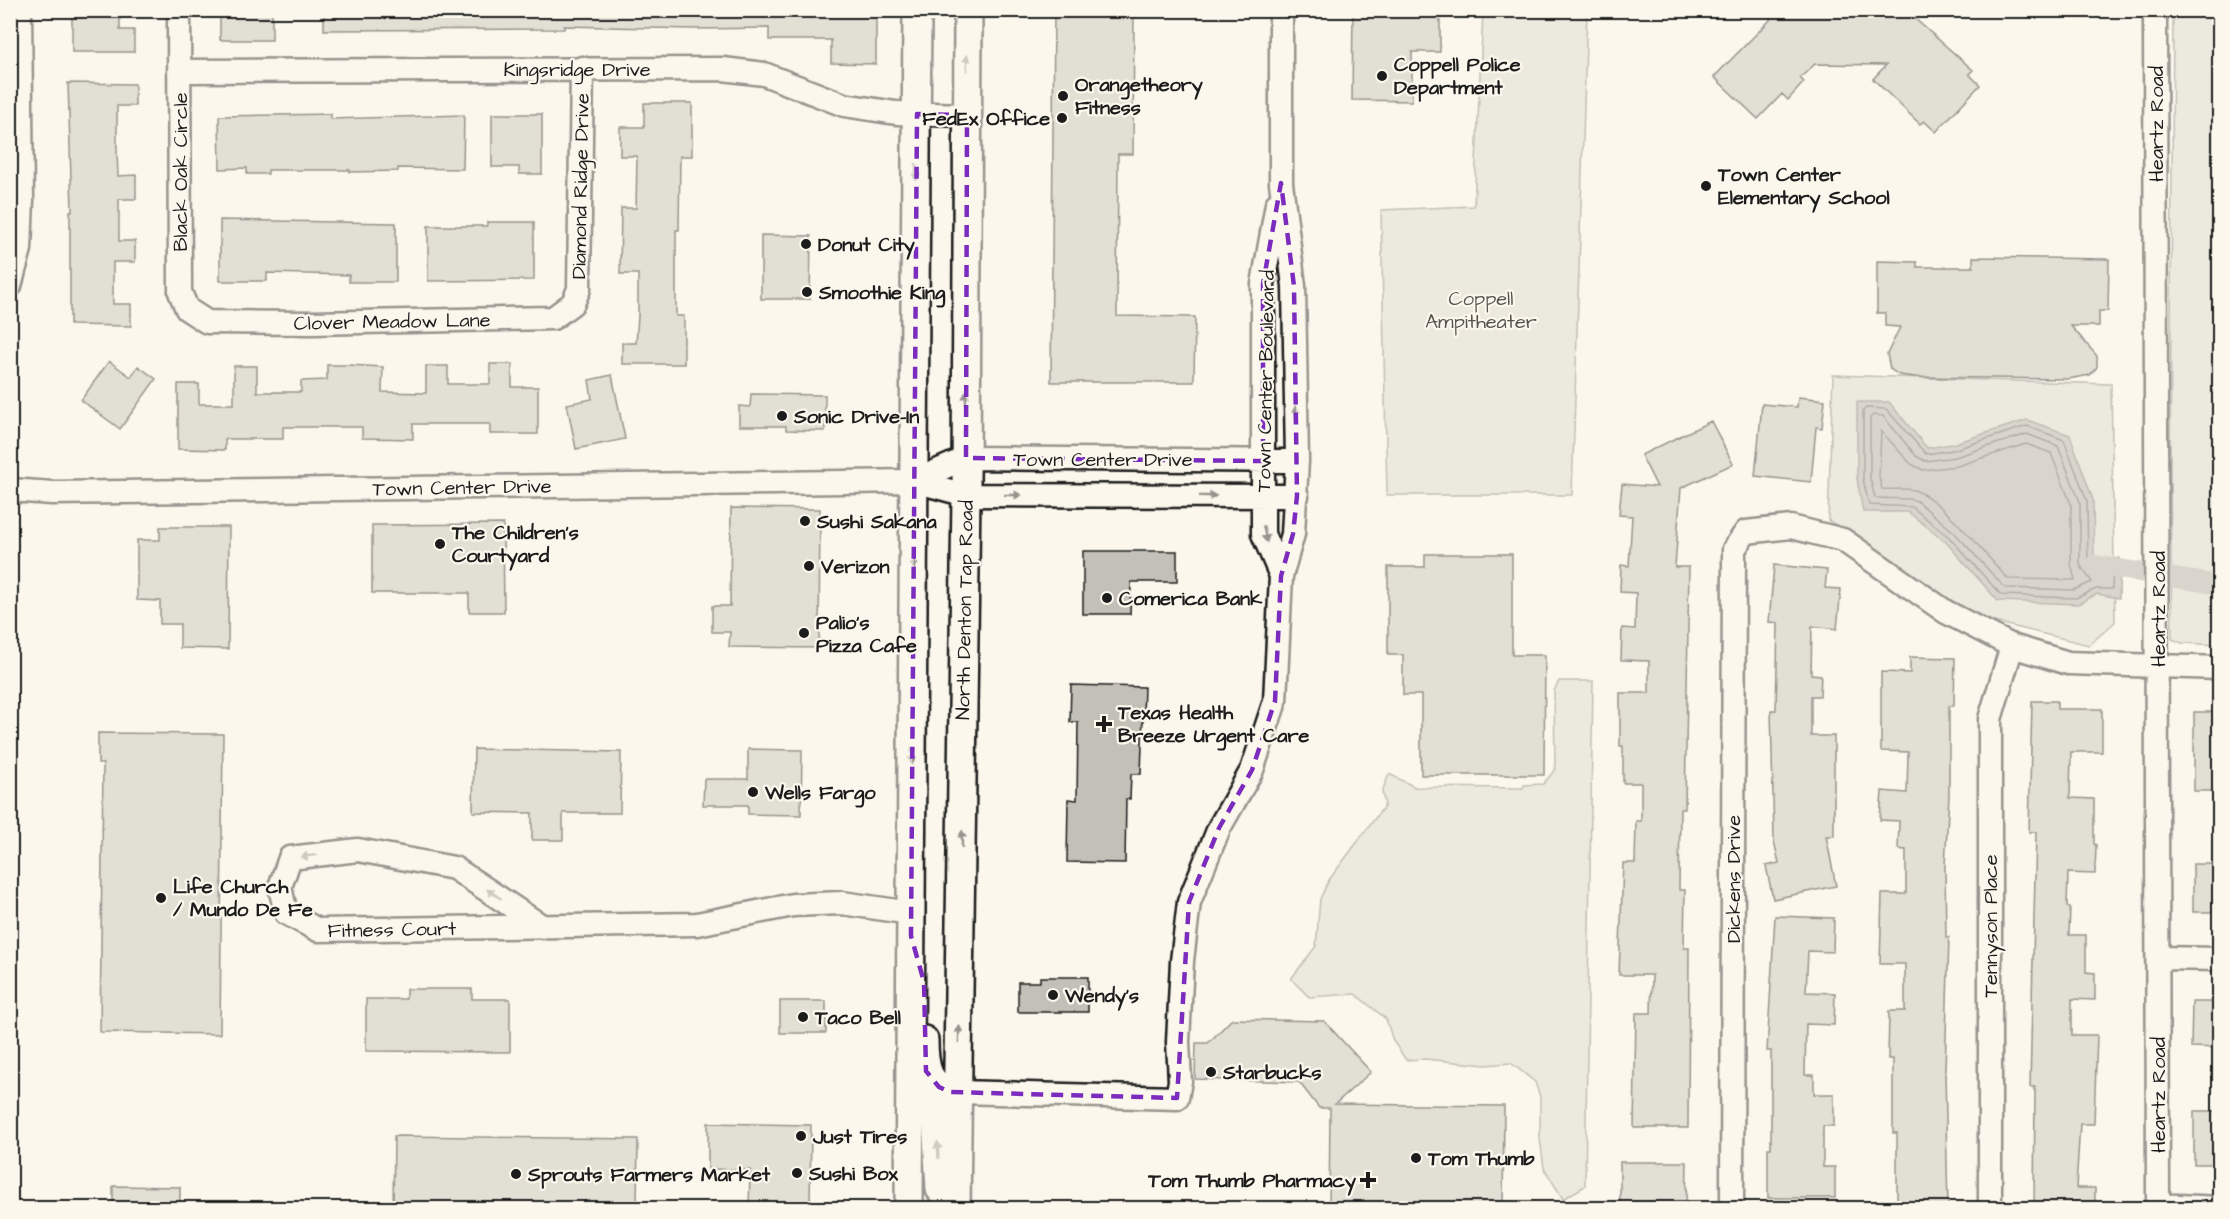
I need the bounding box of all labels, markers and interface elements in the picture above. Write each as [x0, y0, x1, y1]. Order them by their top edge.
place label: Coppell Police Department [1394, 51, 1521, 102]
one-way arrow [962, 53, 972, 72]
street label: Kingsridge Drive [503, 56, 651, 85]
street label: Heartz Road [2143, 66, 2171, 182]
marker: Coppell Police Department [1375, 69, 1389, 83]
place label: Orangetheory Fitness [1075, 71, 1203, 122]
marker: Orangetheory Fitness [1056, 89, 1070, 103]
street label: Black Oak Circle [167, 92, 195, 252]
street label: Diamond Ridge Drive [565, 93, 598, 279]
place label: FedEx Office [922, 105, 1050, 133]
marker: FedEx Office [1055, 111, 1069, 125]
place label: Town Center Elementary School [1717, 161, 1890, 213]
one-way arrow [911, 163, 921, 182]
marker: Town Center Elementary School [1699, 179, 1713, 193]
place label: Donut City [818, 231, 915, 260]
marker: Donut City [799, 237, 813, 251]
street label: Town Center Boulevard [1250, 270, 1282, 492]
place label: Smoothie King [818, 279, 946, 308]
marker: Smoothie King [800, 285, 814, 299]
park label: Coppell Ampitheater [1425, 285, 1537, 336]
street label: Clover Meadow Lane [293, 306, 491, 338]
one-way arrow [961, 390, 971, 409]
place label: Sonic Drive-In [793, 403, 919, 431]
one-way arrow [1291, 405, 1301, 424]
marker: Sonic Drive-In [775, 409, 789, 423]
street label: Town Center Drive [1013, 446, 1193, 474]
street label: Town Center Drive [372, 472, 552, 504]
one-way arrow [1003, 490, 1022, 500]
one-way arrow [1198, 491, 1217, 500]
street label: North Denton Tap Road [949, 500, 981, 720]
place label: Sushi Sakana [816, 508, 937, 536]
marker: Sushi Sakana [798, 514, 812, 528]
place label: The Children's Courtyard [451, 519, 579, 571]
one-way arrow [1261, 525, 1270, 544]
marker: The Children's Courtyard [433, 537, 447, 551]
one-way arrow [909, 551, 918, 570]
street label: Heartz Road [2145, 551, 2173, 667]
place label: Verizon [820, 553, 890, 581]
marker: Verizon [802, 559, 816, 573]
place label: Comerica Bank [1119, 585, 1263, 613]
marker: Comerica Bank [1100, 591, 1114, 605]
place label: Palio's Pizza Cafe [816, 609, 917, 660]
marker: Palio's Pizza Cafe [797, 626, 811, 640]
place label: Texas Health Breeze Urgent Care [1117, 699, 1309, 751]
marker: Texas Health Breeze Urgent Care [1095, 715, 1113, 733]
one-way arrow [907, 746, 917, 765]
place label: Wells Fargo [764, 779, 876, 808]
marker: Wells Fargo [746, 785, 760, 799]
street label: Dickens Drive [1720, 815, 1748, 943]
one-way arrow [957, 829, 967, 848]
one-way arrow [300, 851, 319, 861]
street label: Tennyson Place [1977, 854, 2006, 998]
place label: Life Church / Mundo De Fe [173, 873, 313, 924]
one-way arrow [486, 889, 502, 900]
marker: Life Church / Mundo De Fe [154, 891, 168, 905]
street label: Fitness Court [328, 915, 457, 945]
place label: Wendy's [1064, 982, 1139, 1011]
marker: Wendy's [1046, 988, 1060, 1002]
place label: Taco Bell [814, 1004, 901, 1032]
marker: Taco Bell [796, 1010, 810, 1024]
one-way arrow [954, 1024, 963, 1043]
street label: Heartz Road [2145, 1037, 2173, 1153]
place label: Starbucks [1222, 1059, 1322, 1087]
marker: Starbucks [1204, 1065, 1218, 1079]
place label: Just Tires [812, 1123, 907, 1151]
marker: Just Tires [794, 1129, 808, 1143]
one-way arrow [933, 1141, 942, 1160]
place label: Tom Thumb [1427, 1145, 1535, 1173]
marker: Tom Thumb [1409, 1151, 1423, 1165]
place label: Sushi Box [808, 1160, 898, 1188]
place label: Sprouts Farmers Market [527, 1161, 771, 1189]
marker: Sushi Box [790, 1166, 804, 1180]
marker: Sprouts Farmers Market [509, 1167, 523, 1181]
place label: Tom Thumb Pharmacy [1147, 1167, 1356, 1196]
marker: Tom Thumb Pharmacy [1361, 1173, 1375, 1187]

